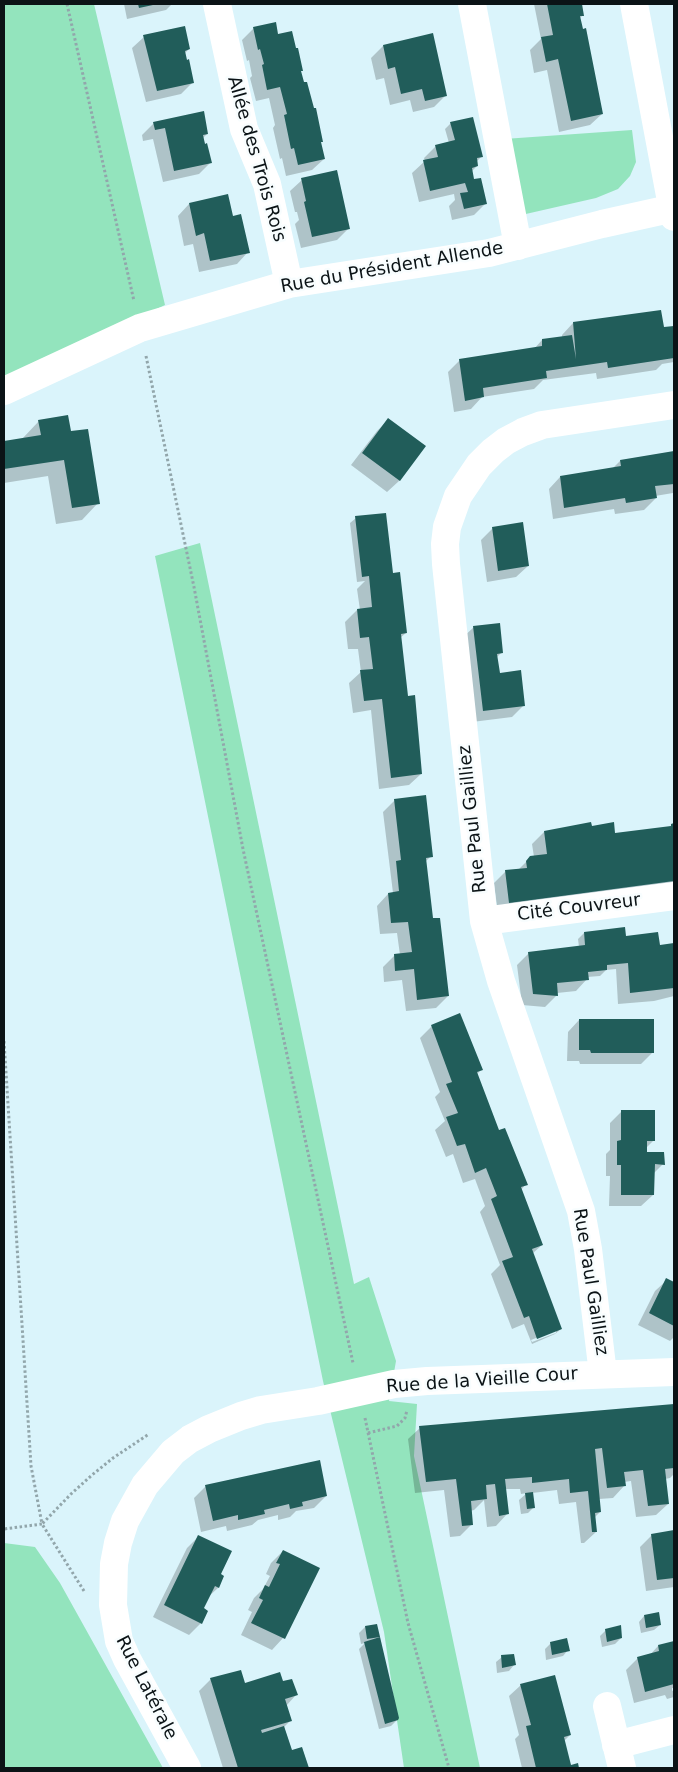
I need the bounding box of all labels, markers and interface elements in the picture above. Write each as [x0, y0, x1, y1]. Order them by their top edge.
street label: Allée des Trois Rois [222, 74, 290, 244]
street label: Rue du Président Allende [279, 238, 505, 298]
street label: Rue Paul Gailliez [454, 744, 492, 894]
street label: Cité Couvreur [516, 890, 642, 926]
street label: Rue Paul Gailliez [568, 1207, 612, 1357]
street label: Rue de la Vieille Cour [385, 1364, 579, 1398]
street label: Rue Latérale [111, 1632, 181, 1744]

